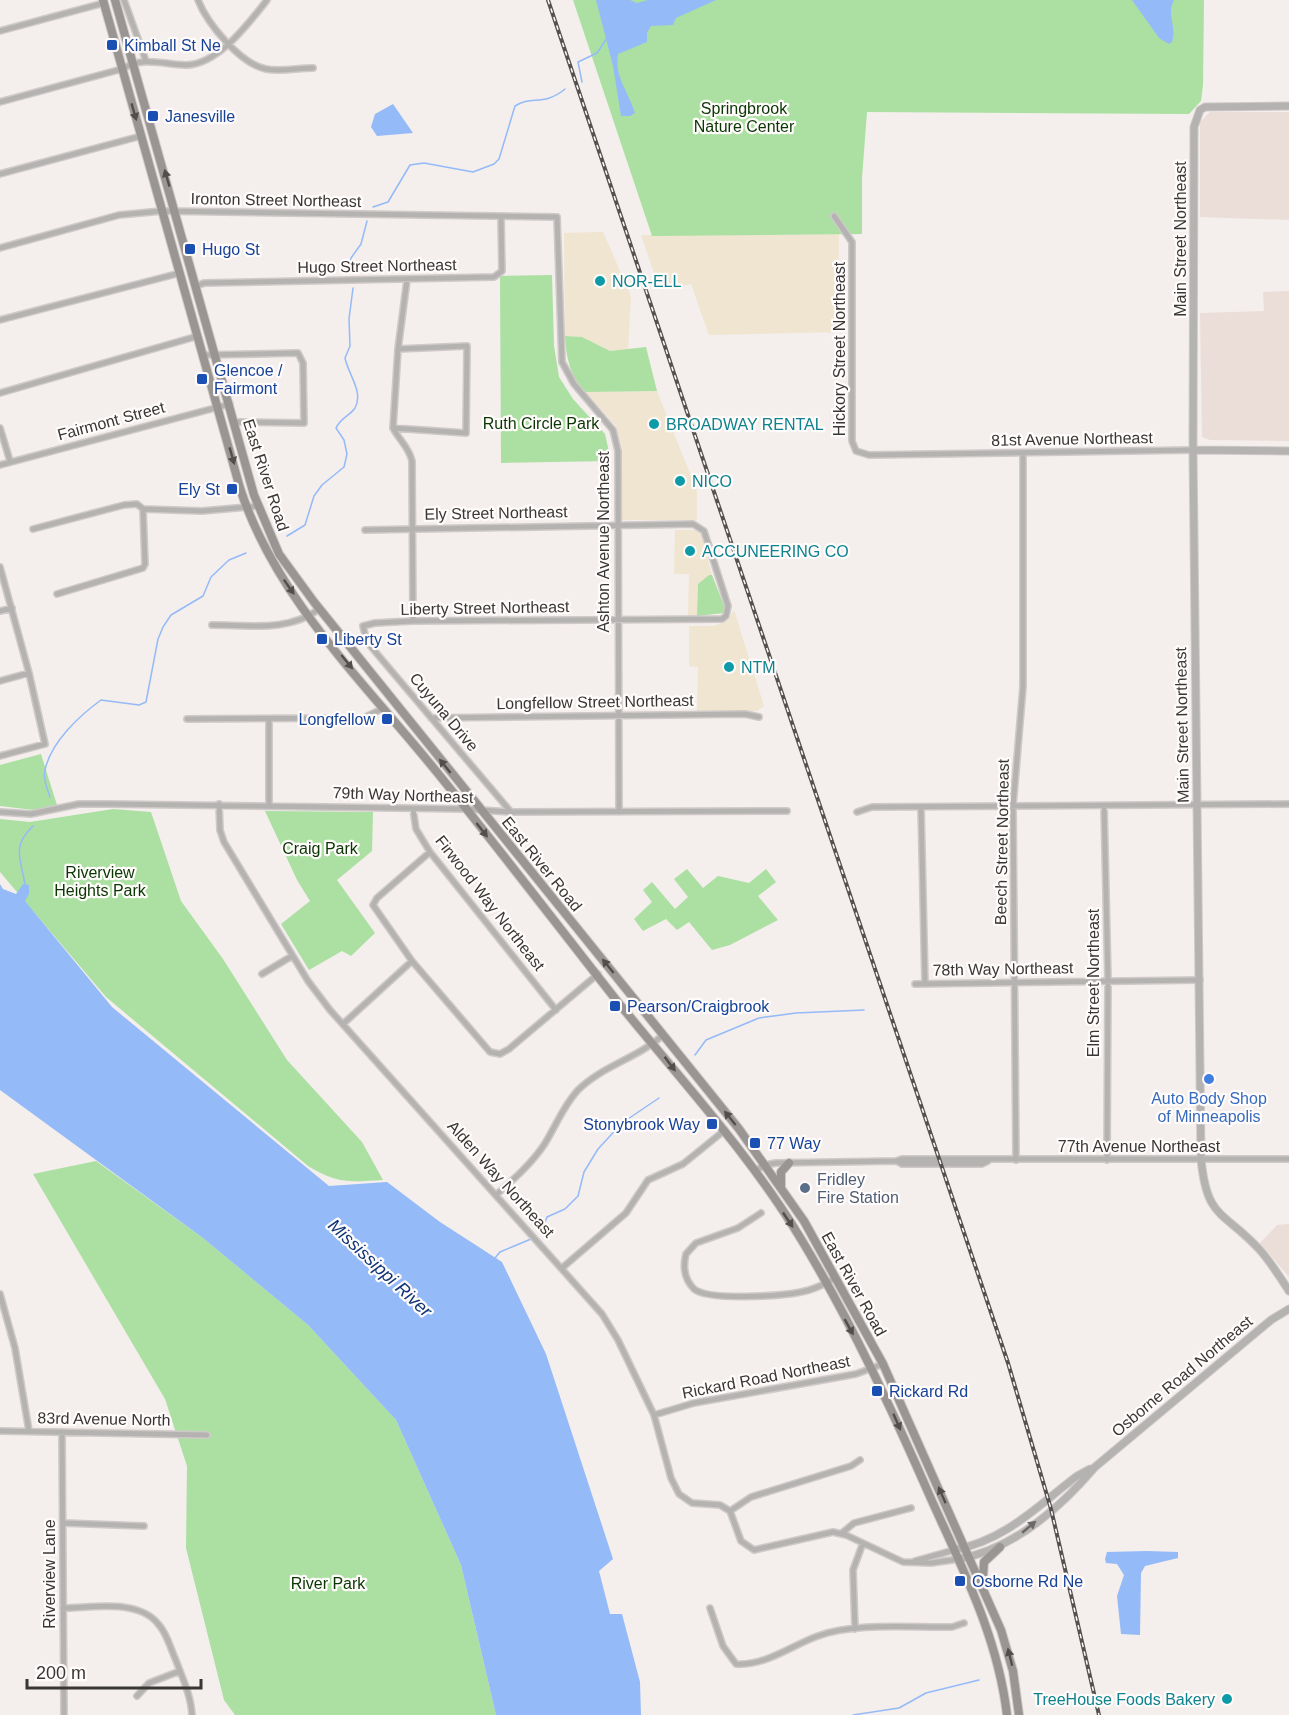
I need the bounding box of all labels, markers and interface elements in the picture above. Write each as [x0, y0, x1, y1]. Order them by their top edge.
place label: Kimball St Ne [124, 37, 221, 54]
marker: Kimball St Ne [105, 38, 119, 52]
park label: Springbrook Nature Center [694, 100, 795, 135]
one-way arrow [130, 103, 139, 121]
place label: Janesville [165, 108, 235, 125]
marker: Janesville [146, 109, 160, 123]
street label: Main Street Northeast [1172, 161, 1189, 317]
one-way arrow [162, 169, 171, 187]
street label: Ironton Street Northeast [190, 190, 362, 210]
place label: Hugo St [202, 241, 260, 258]
marker: Hugo St [183, 242, 197, 256]
street label: Hugo Street Northeast [297, 256, 457, 276]
street label: Hickory Street Northeast [831, 261, 848, 436]
place label: NOR-ELL [612, 273, 681, 290]
marker: NOR-ELL [593, 274, 607, 288]
place label: Glencoe / Fairmont [214, 362, 283, 397]
marker: Glencoe / Fairmont [195, 372, 209, 386]
street label: Fairmont Street [56, 398, 167, 443]
park label: Ruth Circle Park [483, 415, 600, 432]
place label: BROADWAY RENTAL [666, 416, 824, 433]
street label: East River Road [240, 417, 292, 533]
marker: BROADWAY RENTAL [647, 417, 661, 431]
street label: 81st Avenue Northeast [991, 429, 1153, 449]
one-way arrow [227, 447, 237, 465]
street label: Ashton Avenue Northeast [595, 451, 612, 633]
place label: NICO [692, 473, 732, 490]
marker: NICO [673, 474, 687, 488]
place label: Ely St [178, 481, 221, 498]
marker: Ely St [225, 482, 239, 496]
street label: Ely Street Northeast [424, 503, 568, 523]
place label: ACCUNEERING CO [702, 543, 849, 560]
marker: ACCUNEERING CO [683, 544, 697, 558]
one-way arrow [283, 579, 295, 595]
street label: Liberty Street Northeast [400, 598, 570, 618]
place label: Liberty St [334, 631, 402, 648]
marker: Liberty St [315, 632, 329, 646]
street label: Main Street Northeast [1172, 646, 1192, 803]
one-way arrow [340, 654, 352, 669]
place label: NTM [741, 659, 776, 676]
marker: NTM [722, 660, 736, 674]
street label: Cuyuna Drive [406, 669, 482, 755]
street label: Longfellow Street Northeast [496, 692, 694, 712]
place label: Longfellow [299, 711, 375, 728]
marker: Longfellow [380, 712, 394, 726]
one-way arrow [440, 758, 452, 773]
street label: Beech Street Northeast [992, 758, 1012, 925]
street label: 79th Way Northeast [332, 784, 474, 806]
street label: East River Road [499, 813, 585, 915]
one-way arrow [476, 822, 488, 837]
street label: Firwood Way Northeast [432, 832, 548, 974]
park label: Craig Park [282, 840, 359, 857]
park label: Riverview Heights Park [54, 864, 147, 899]
street label: Elm Street Northeast [1085, 908, 1102, 1057]
one-way arrow [601, 958, 614, 974]
street label: 78th Way Northeast [932, 959, 1074, 979]
place label: Pearson/Craigbrook [627, 998, 770, 1015]
marker: Pearson/Craigbrook [608, 999, 622, 1013]
one-way arrow [664, 1055, 676, 1071]
marker: Auto Body Shop of Minneapolis [1202, 1072, 1216, 1086]
place label: Auto Body Shop of Minneapolis [1151, 1090, 1267, 1125]
one-way arrow [723, 1110, 736, 1126]
place label: Stonybrook Way [583, 1116, 700, 1133]
street label: Alden Way Northeast [444, 1117, 558, 1241]
marker: Stonybrook Way [705, 1117, 719, 1131]
place label: 77 Way [767, 1135, 821, 1152]
marker: 77 Way [748, 1136, 762, 1150]
street label: 77th Avenue Northeast [1058, 1138, 1221, 1155]
place label: Fridley Fire Station [817, 1171, 899, 1206]
marker: Fridley Fire Station [798, 1181, 812, 1195]
one-way arrow [782, 1211, 794, 1227]
water label: Mississippi River [324, 1215, 437, 1322]
street label: East River Road [818, 1229, 890, 1339]
street label: Osborne Road Northeast [1108, 1312, 1256, 1440]
one-way arrow [844, 1318, 854, 1335]
street label: Rickard Road Northeast [681, 1352, 852, 1402]
place label: Rickard Rd [889, 1383, 968, 1400]
marker: Rickard Rd [870, 1384, 884, 1398]
street label: 83rd Avenue North [37, 1409, 171, 1429]
one-way arrow [893, 1414, 902, 1431]
one-way arrow [937, 1485, 947, 1503]
street label: Riverview Lane [41, 1519, 58, 1629]
one-way arrow [1021, 1521, 1037, 1534]
place label: Osborne Rd Ne [972, 1573, 1083, 1590]
marker: Osborne Rd Ne [953, 1574, 967, 1588]
park label: River Park [291, 1575, 366, 1592]
one-way arrow [1004, 1648, 1014, 1667]
scale bar [27, 1652, 201, 1690]
text: 200 m [36, 1663, 86, 1683]
place label: TreeHouse Foods Bakery [1033, 1691, 1215, 1708]
marker: TreeHouse Foods Bakery [1220, 1692, 1234, 1706]

